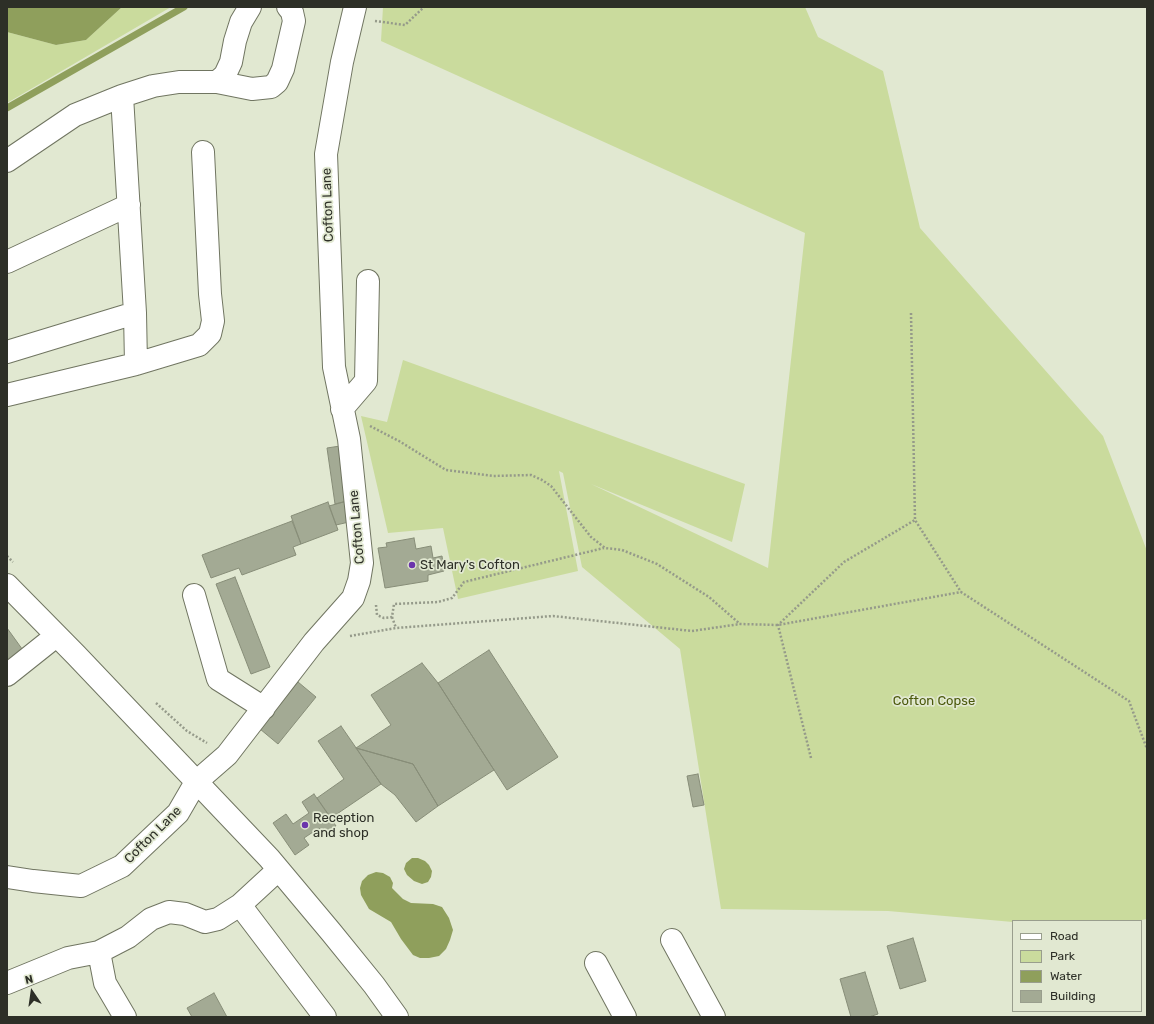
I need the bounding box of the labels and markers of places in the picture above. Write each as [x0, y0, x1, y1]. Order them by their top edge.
place label: St Mary's Cofton [420, 557, 520, 573]
marker: St Mary's Cofton [407, 560, 417, 570]
place label: Reception and shop [313, 810, 374, 841]
marker: Reception and shop [300, 820, 310, 830]

